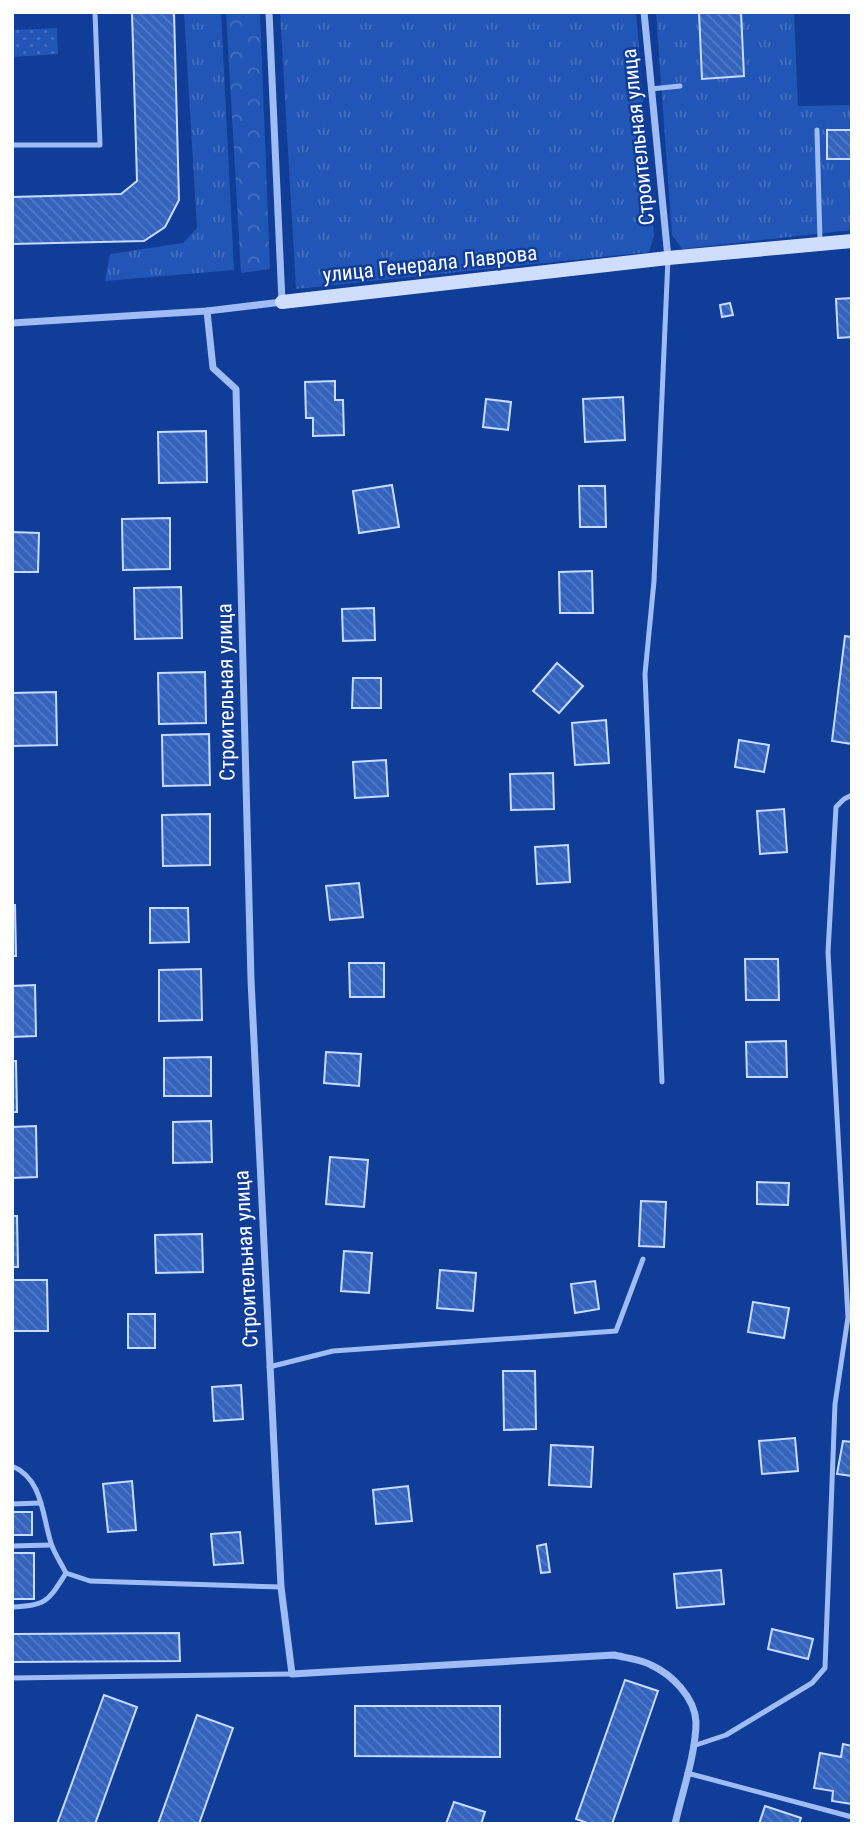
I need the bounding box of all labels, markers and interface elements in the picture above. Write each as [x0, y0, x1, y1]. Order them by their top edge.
street label: Строительная улица [617, 47, 659, 227]
street label: улица Генерала Лаврова [322, 241, 538, 287]
street label: Строительная улица [212, 603, 240, 781]
street label: Строительная улица [229, 1170, 263, 1348]

